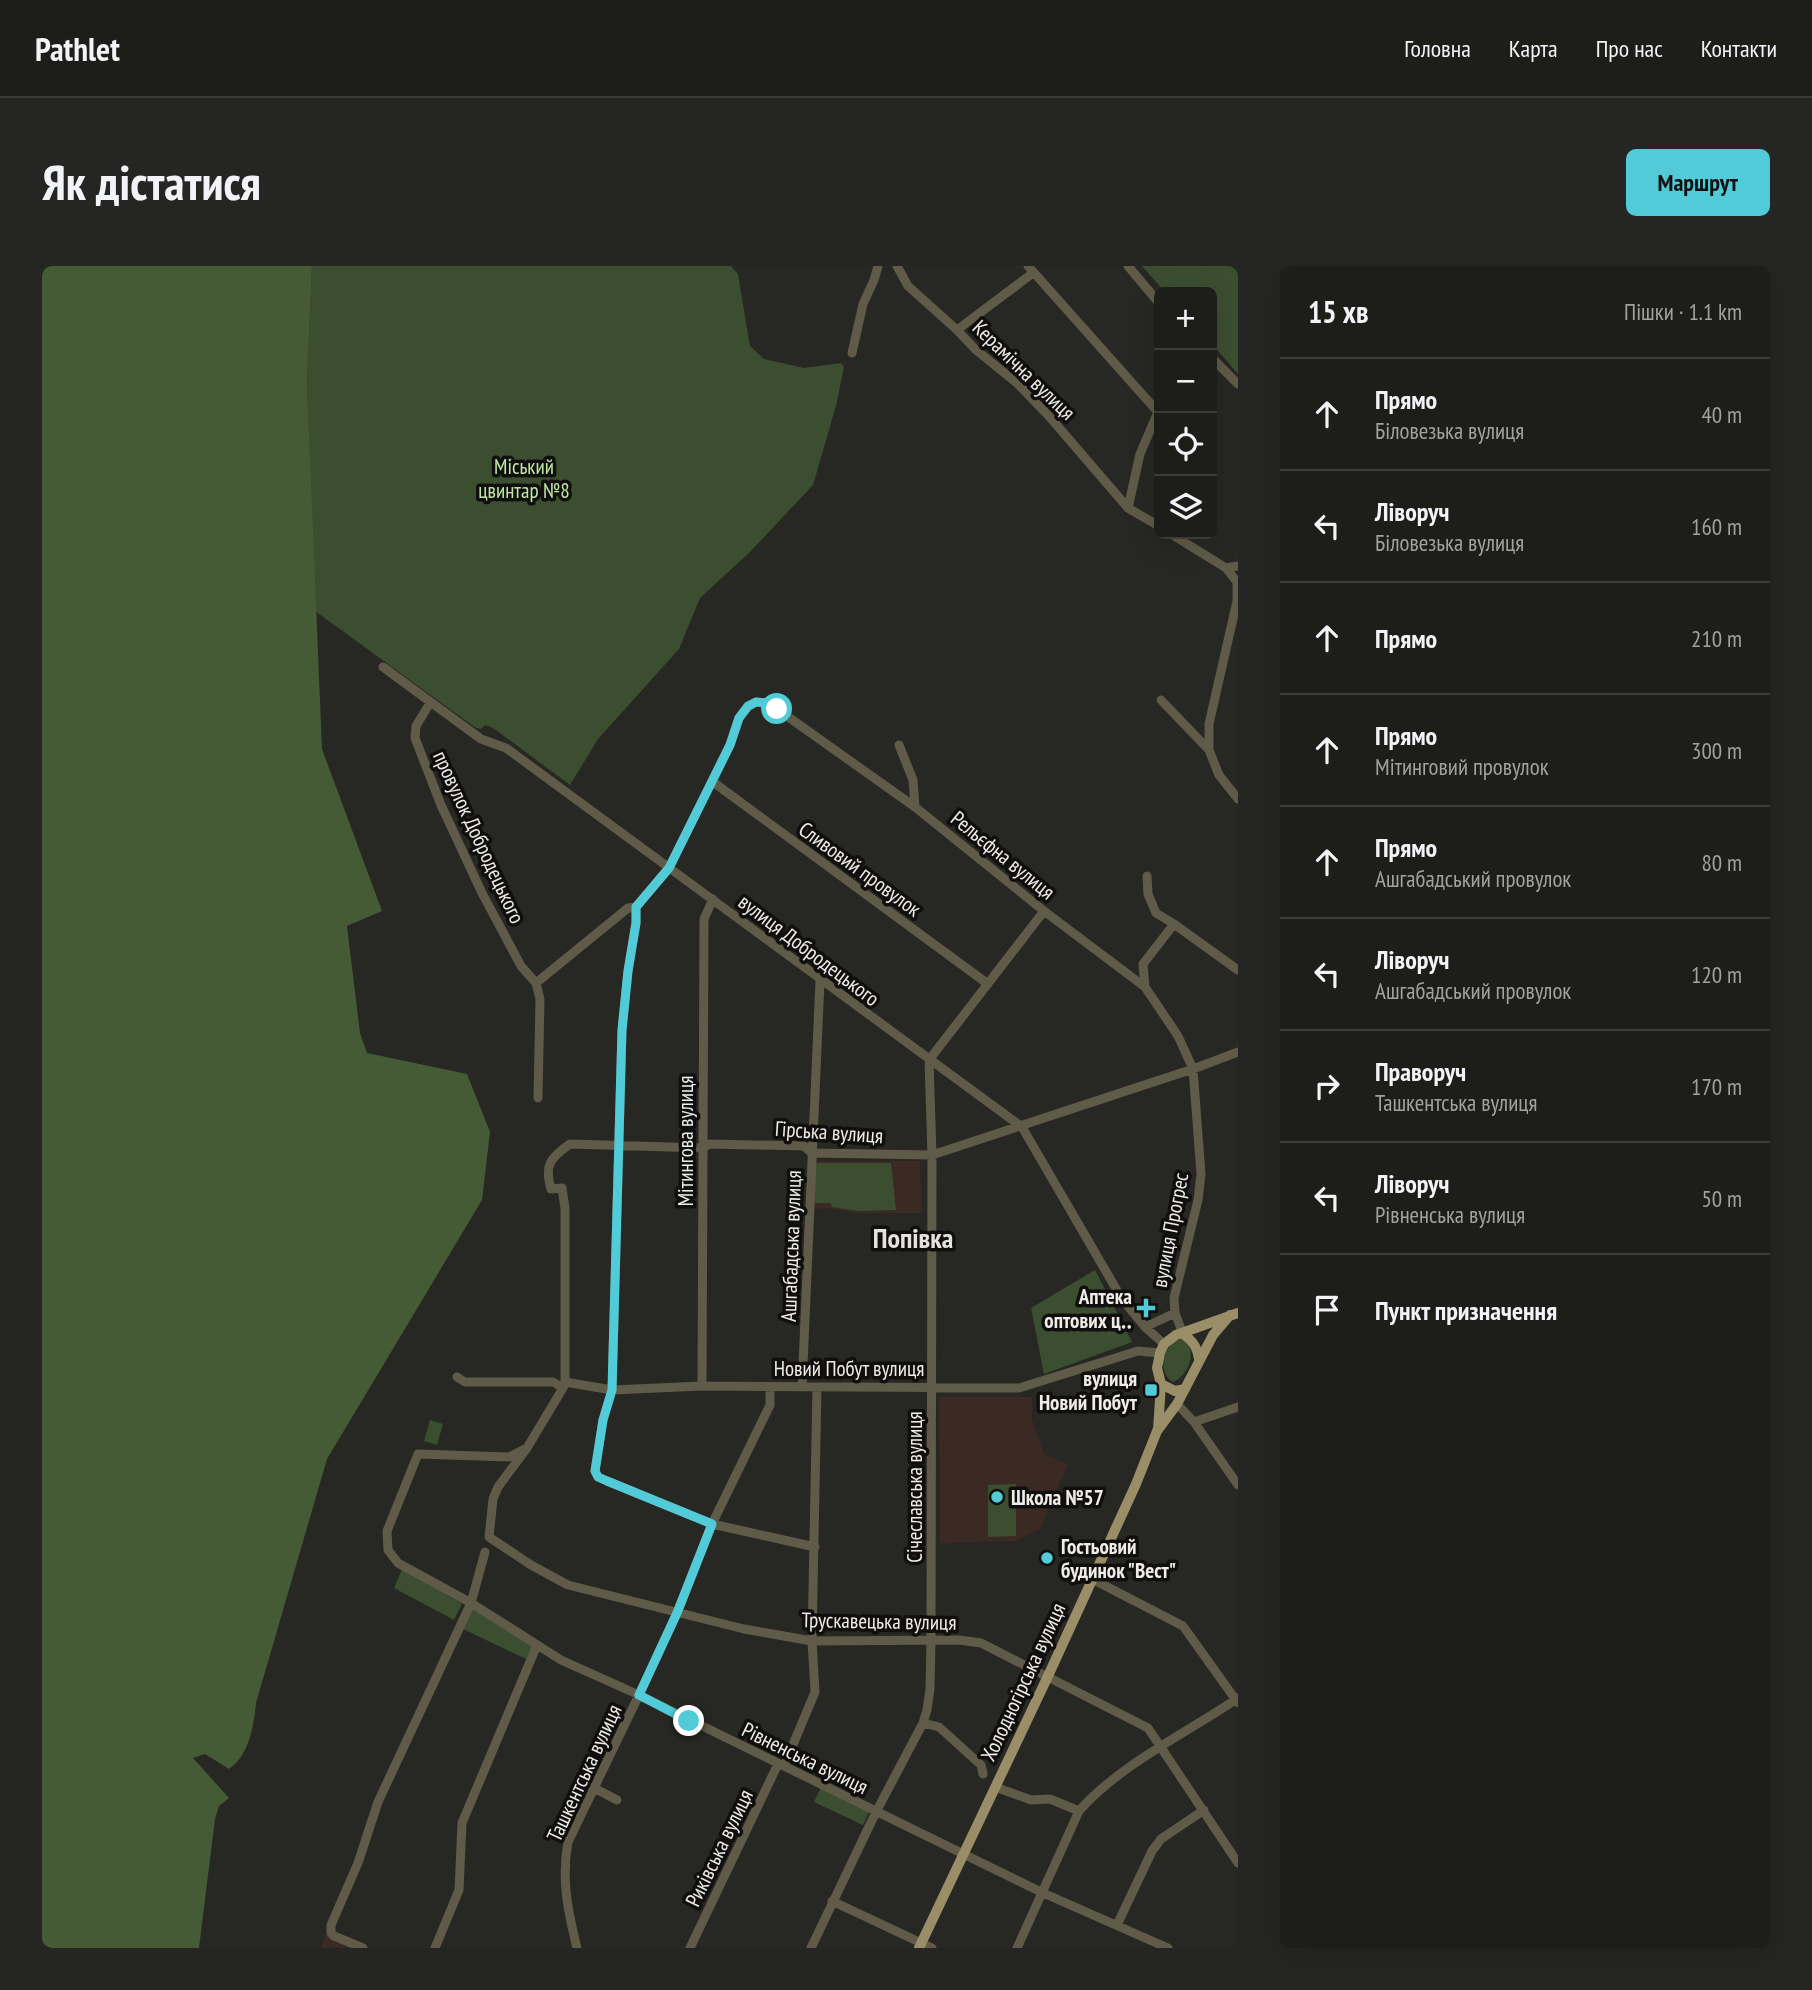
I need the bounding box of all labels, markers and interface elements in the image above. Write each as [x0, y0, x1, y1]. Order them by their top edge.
text: Pathlet [35, 27, 120, 70]
text: Головна [1404, 33, 1471, 64]
text: Карта [1509, 33, 1558, 64]
text: Про нас [1596, 33, 1663, 64]
text: Контакти [1701, 33, 1777, 64]
button: Маршрут [1626, 149, 1770, 216]
text: Як дістатися [42, 150, 261, 214]
map controls [1154, 287, 1217, 539]
button: + [1154, 287, 1217, 350]
text: 15 хв [1308, 292, 1369, 331]
text: Пішки · 1.1 km [1624, 297, 1742, 326]
street label: Керамічна вулиця [967, 314, 1081, 426]
button: − [1154, 350, 1217, 413]
text: Прямо [1375, 383, 1437, 416]
icon: ahead [1308, 395, 1346, 433]
text: 40 m [1701, 400, 1742, 429]
button: locate [1154, 413, 1217, 476]
text: Біловезька вулиця [1375, 416, 1524, 445]
park label: Міський цвинтар №8 [478, 453, 570, 504]
button: layers [1154, 476, 1217, 539]
text: Ліворуч [1375, 495, 1449, 528]
icon: left [1308, 507, 1346, 545]
text: 160 m [1691, 512, 1742, 541]
text: Біловезька вулиця [1375, 528, 1524, 557]
icon: ahead [1308, 619, 1346, 657]
text: Прямо [1375, 622, 1437, 655]
text: 210 m [1691, 624, 1742, 653]
route start [761, 693, 792, 724]
text: Прямо [1375, 719, 1437, 752]
icon: ahead [1308, 731, 1346, 769]
text: 300 m [1691, 736, 1742, 765]
street label: провулок Добродецького [427, 746, 531, 928]
text: Мітинговий провулок [1375, 752, 1549, 781]
street label: Рельєфна вулиця [945, 805, 1061, 905]
street label: Сливовий провулок [794, 816, 926, 922]
text: Прямо [1375, 831, 1437, 864]
icon: ahead [1308, 843, 1346, 881]
text: 80 m [1701, 848, 1742, 877]
text: Ашгабадський провулок [1375, 864, 1571, 893]
street label: вулиця Добродецького [733, 888, 885, 1012]
text: Ліворуч [1375, 943, 1449, 976]
icon: left [1308, 955, 1346, 993]
text: 120 m [1691, 960, 1742, 989]
text: Ашгабадський провулок [1375, 976, 1571, 1005]
text: Праворуч [1375, 1055, 1466, 1088]
icon: right [1308, 1067, 1346, 1105]
text: 170 m [1691, 1072, 1742, 1101]
street label: Мітингова вулиця [672, 1076, 699, 1206]
text: Ташкентська вулиця [1375, 1088, 1537, 1117]
street label: Гірська вулиця [774, 1115, 884, 1149]
text: Ліворуч [1375, 1167, 1449, 1200]
street label: Ашгабадська вулиця [775, 1170, 807, 1322]
street label: вулиця Прогрес [1146, 1170, 1194, 1290]
icon: left [1308, 1179, 1346, 1217]
text: 50 m [1701, 1184, 1742, 1213]
text: Рівненська вулиця [1375, 1200, 1525, 1229]
district label: Попівка [873, 1219, 953, 1256]
place label: Аптека оптових ц‥ [1044, 1283, 1132, 1334]
icon: arrive [1308, 1291, 1346, 1329]
text: Пункт призначення [1375, 1294, 1557, 1327]
marker: Аптека оптових ц‥ [1138, 1300, 1154, 1316]
street label: Новий Побут вулиця [774, 1355, 924, 1382]
place label: вулиця Новий Побут [1039, 1365, 1138, 1416]
marker: вулиця Новий Побут [1143, 1382, 1159, 1398]
street label: Січеславська вулиця [901, 1411, 928, 1563]
place label: Школа №57 [1011, 1484, 1104, 1511]
marker: Школа №57 [989, 1489, 1005, 1505]
place label: Гостьовий будинок "Вест" [1061, 1533, 1176, 1584]
marker: Гостьовий будинок "Вест" [1039, 1550, 1055, 1566]
street label: Холодногірська вулиця [975, 1599, 1071, 1765]
street label: Трускавецька вулиця [801, 1606, 957, 1636]
street label: Ташкентська вулиця [540, 1700, 628, 1846]
route end [673, 1705, 704, 1736]
street label: Рівненська вулиця [738, 1716, 872, 1800]
street label: Риківська вулиця [679, 1785, 759, 1911]

